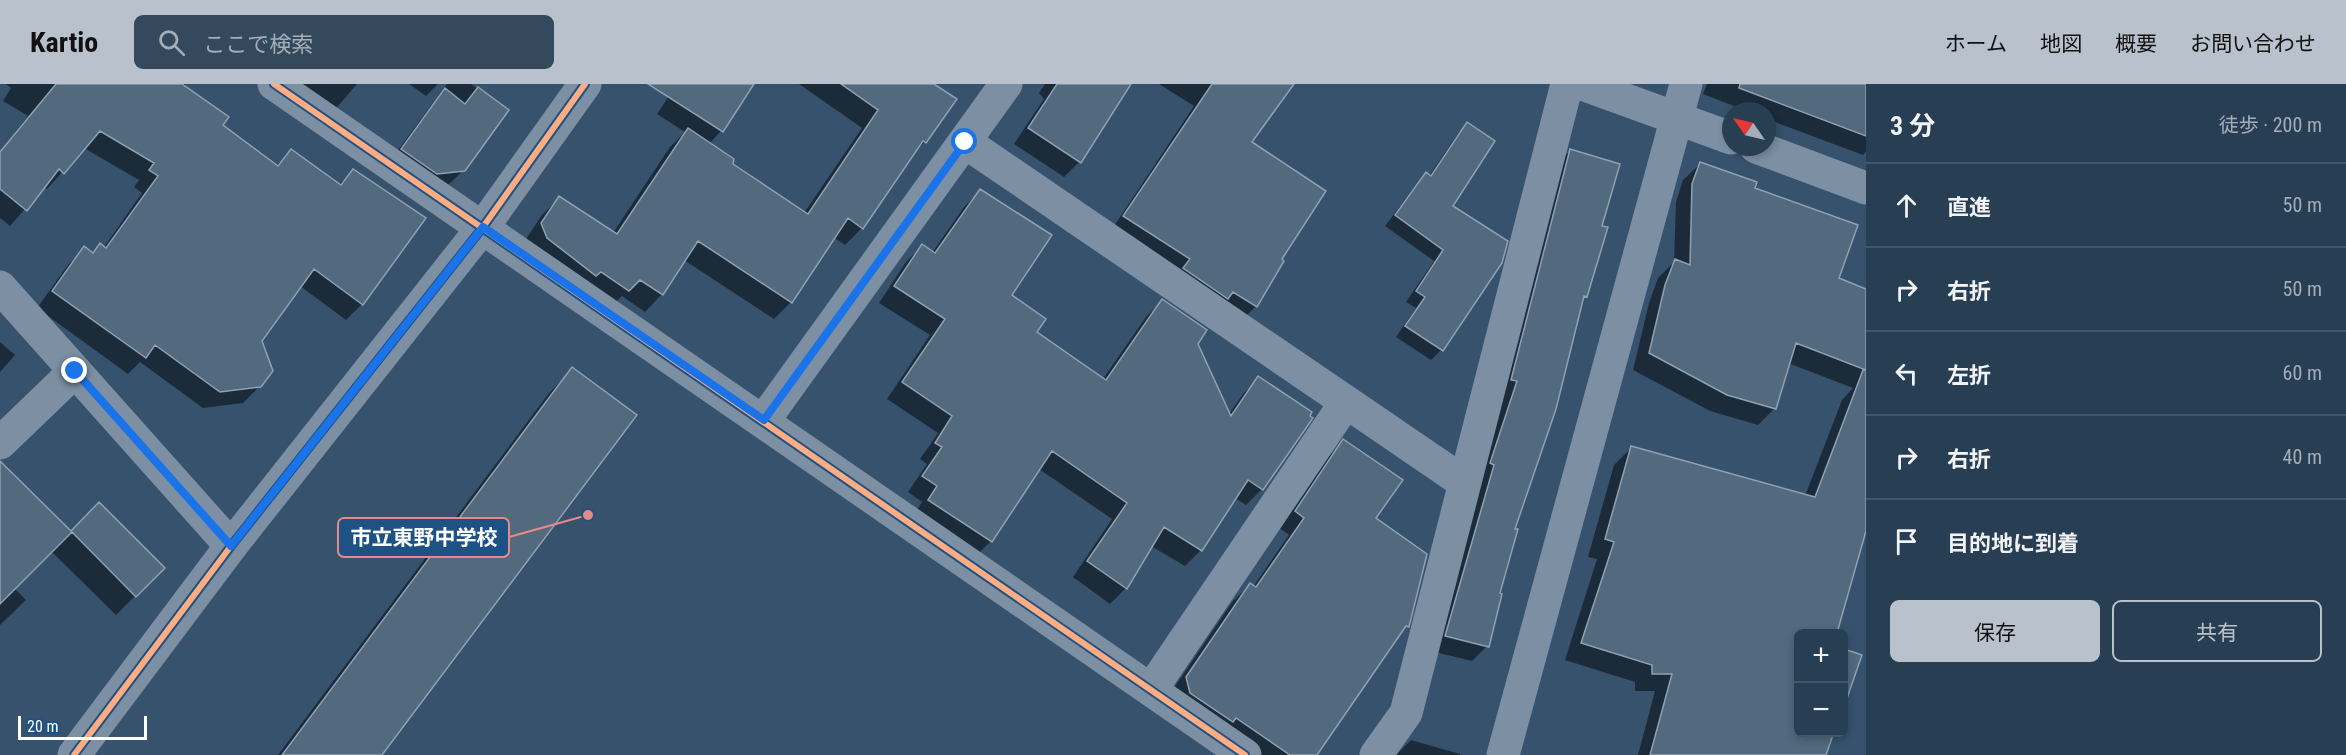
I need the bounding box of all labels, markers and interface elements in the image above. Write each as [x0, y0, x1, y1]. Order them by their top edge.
search box [134, 15, 554, 69]
text: Kartio [30, 26, 98, 59]
icon: search [155, 26, 188, 59]
text: ここで検索 [203, 32, 313, 57]
text: ホーム [1945, 32, 2007, 56]
text: 地図 [2040, 32, 2082, 56]
text: 概要 [2115, 32, 2157, 56]
text: お問い合わせ [2190, 32, 2316, 56]
north arrow [1722, 102, 1776, 156]
text: 3 分 [1890, 111, 1935, 141]
text: 徒歩 · 200 m [2219, 113, 2322, 137]
route start [951, 128, 977, 154]
icon: ahead [1890, 189, 1923, 222]
text: 50 m [2283, 193, 2322, 217]
text: 直進 [1947, 195, 1991, 220]
icon: right [1890, 273, 1923, 306]
text: 50 m [2283, 277, 2322, 301]
text: 右折 [1947, 279, 1991, 304]
route end [61, 357, 87, 383]
icon: left [1890, 357, 1923, 390]
text: 60 m [2283, 361, 2322, 385]
text: 左折 [1947, 363, 1991, 388]
icon: right [1890, 441, 1923, 474]
text: 40 m [2283, 445, 2322, 469]
text: 右折 [1947, 447, 1991, 472]
callout: 市立東野中学校 [338, 518, 509, 557]
icon: arrive [1890, 525, 1923, 558]
text: 市立東野中学校 [351, 526, 498, 550]
text: 目的地に到着 [1947, 531, 2079, 556]
button: 保存 [1890, 600, 2100, 662]
button: 共有 [2112, 600, 2322, 662]
map controls [1794, 629, 1848, 737]
button: + [1794, 629, 1848, 683]
button: − [1794, 683, 1848, 737]
scale bar [18, 713, 147, 740]
text: 20 m [27, 717, 59, 736]

